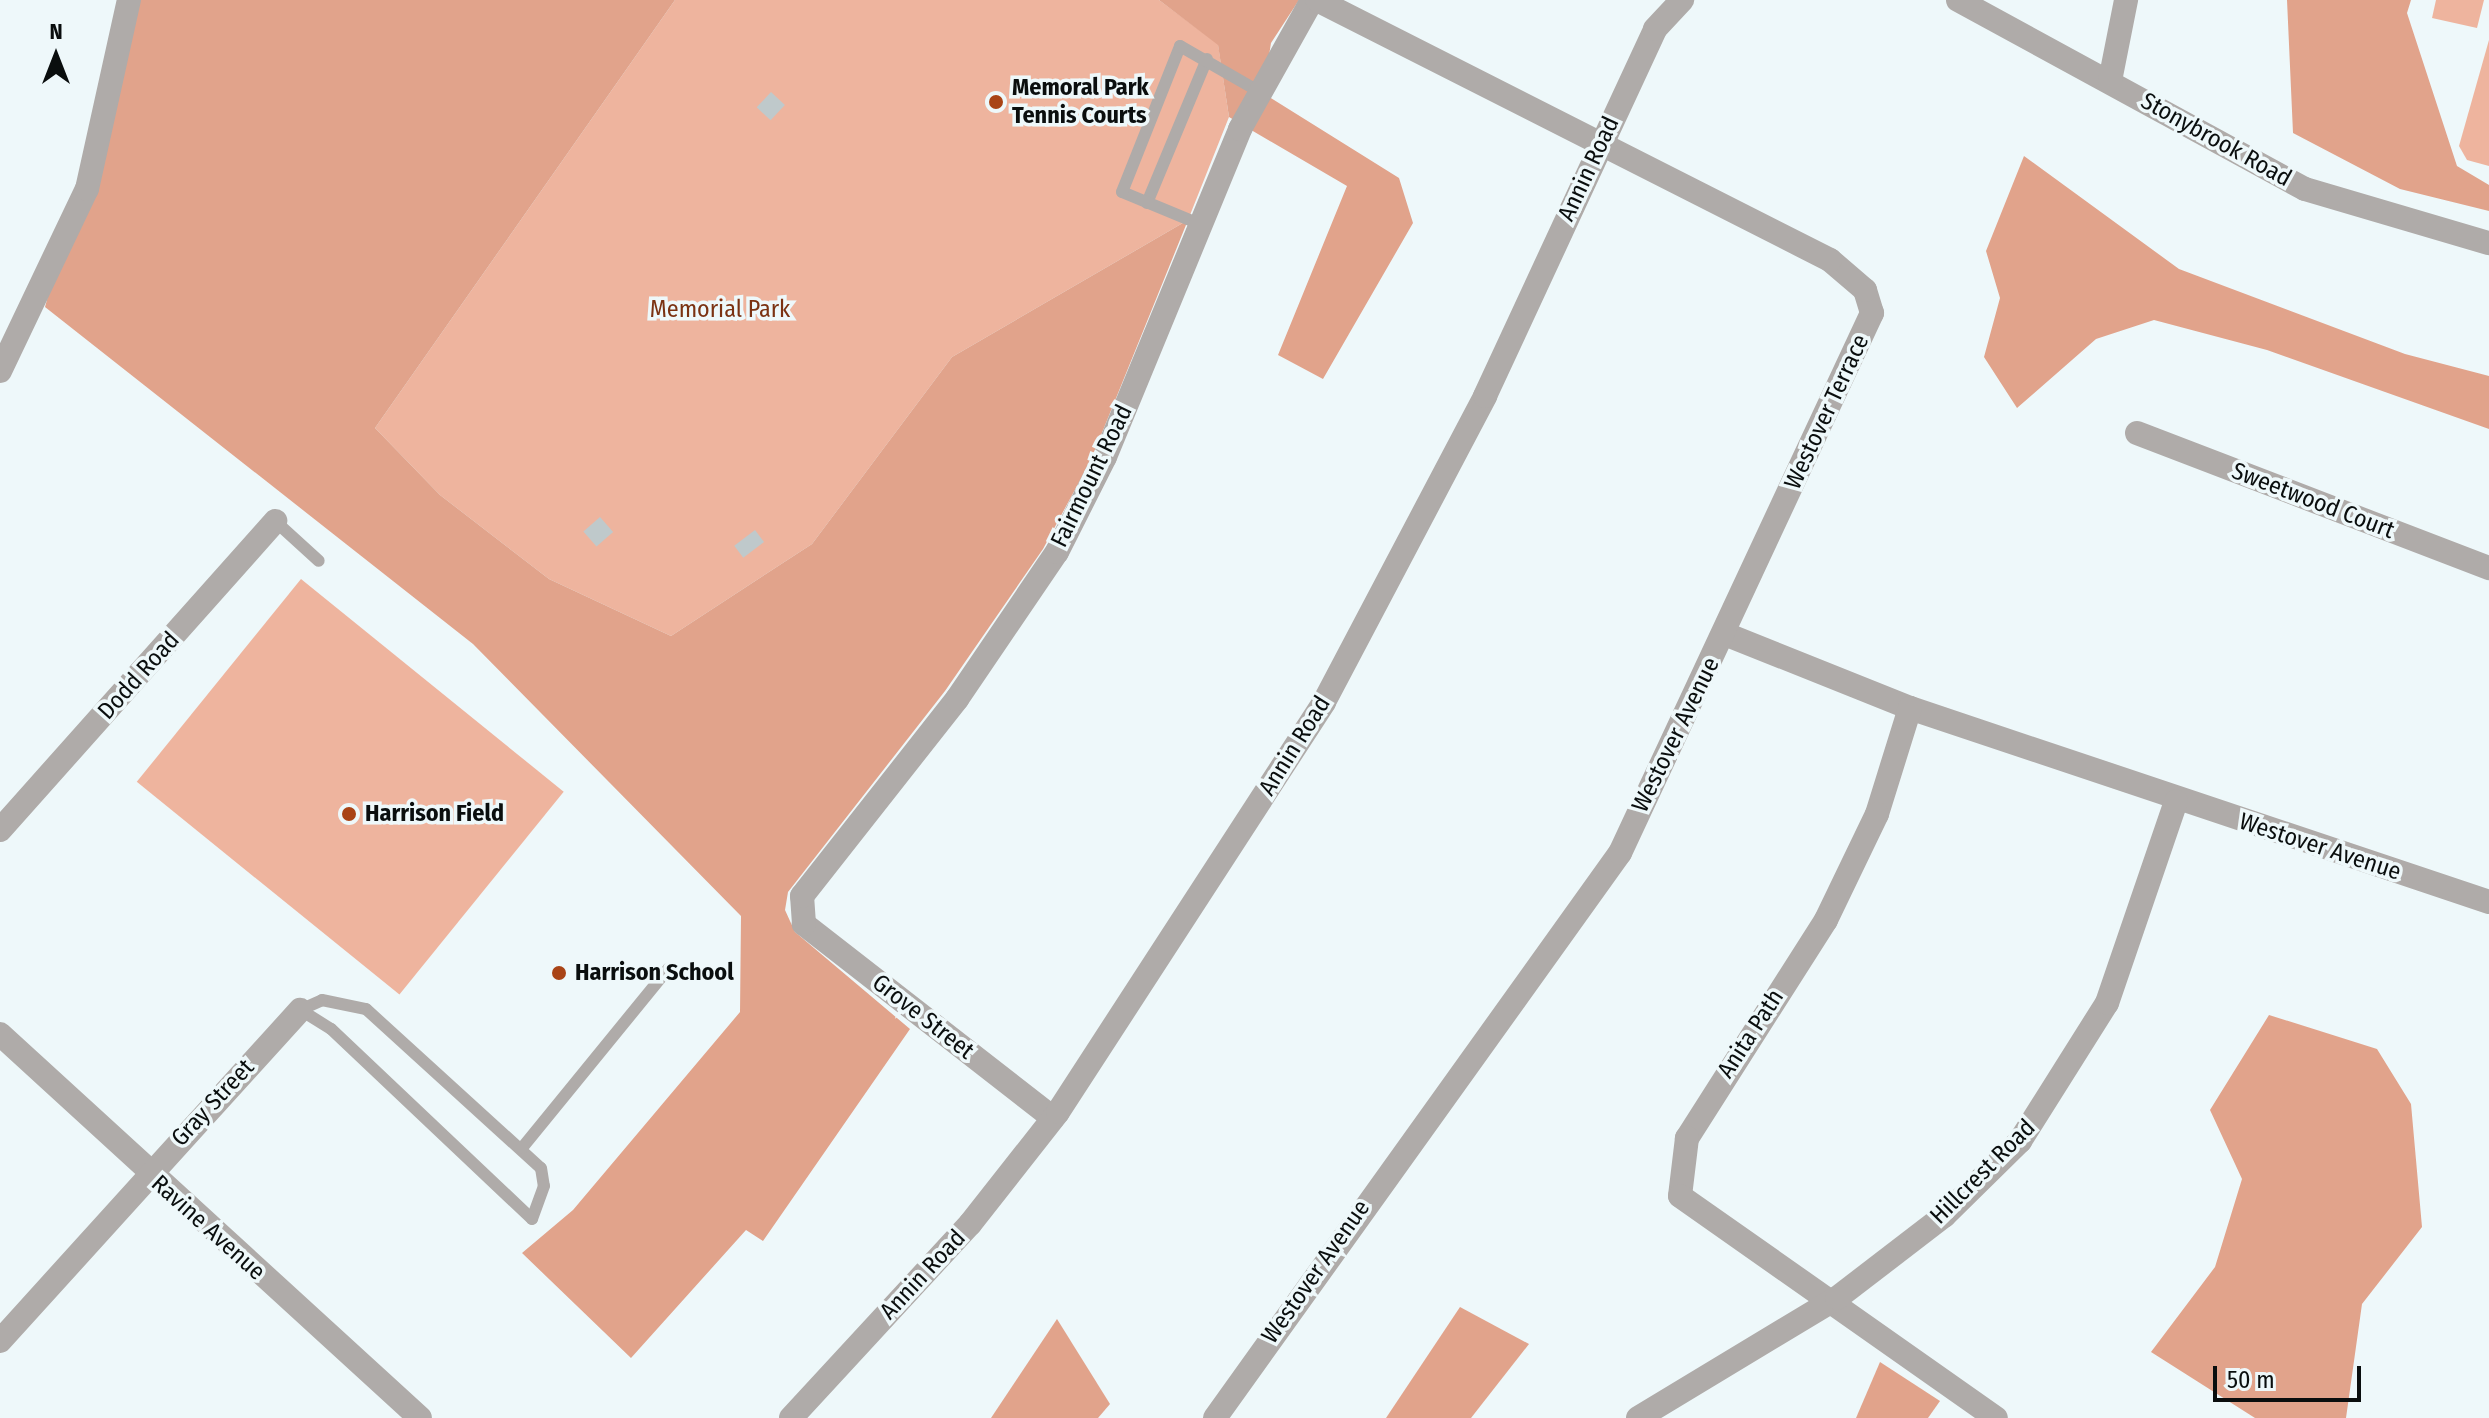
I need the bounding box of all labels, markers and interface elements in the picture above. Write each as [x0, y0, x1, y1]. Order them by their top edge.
north arrow [16, 16, 96, 96]
text: N [49, 18, 63, 45]
place label: Memoral Park Tennis Courts [1012, 74, 1149, 130]
street label: Stonybrook Road [2136, 87, 2296, 193]
marker: Memoral Park Tennis Courts [987, 93, 1005, 111]
street label: Annin Road [1552, 112, 1626, 226]
park label: Memorial Park [650, 296, 790, 324]
street label: Westover Terrace [1779, 330, 1875, 494]
street label: Fairmount Road [1045, 400, 1139, 552]
street label: Sweetwood Court [2228, 457, 2398, 545]
street label: Dodd Road [92, 626, 186, 726]
street label: Westover Avenue [1626, 653, 1726, 817]
street label: Annin Road [1253, 691, 1337, 801]
place label: Harrison Field [365, 800, 504, 828]
marker: Harrison Field [340, 805, 358, 823]
street label: Westover Avenue [2235, 807, 2405, 887]
place label: Harrison School [575, 959, 734, 987]
marker: Harrison School [550, 964, 568, 982]
street label: Grove Street [866, 968, 980, 1066]
street label: Anita Path [1712, 984, 1790, 1084]
street label: Gray Street [166, 1054, 260, 1152]
street label: Hillcrest Road [1925, 1114, 2041, 1230]
street label: Ravine Avenue [145, 1169, 271, 1287]
street label: Westover Avenue [1256, 1195, 1376, 1349]
street label: Annin Road [874, 1224, 972, 1326]
scale bar [2217, 1350, 2365, 1400]
text: 50 m [2227, 1366, 2275, 1394]

